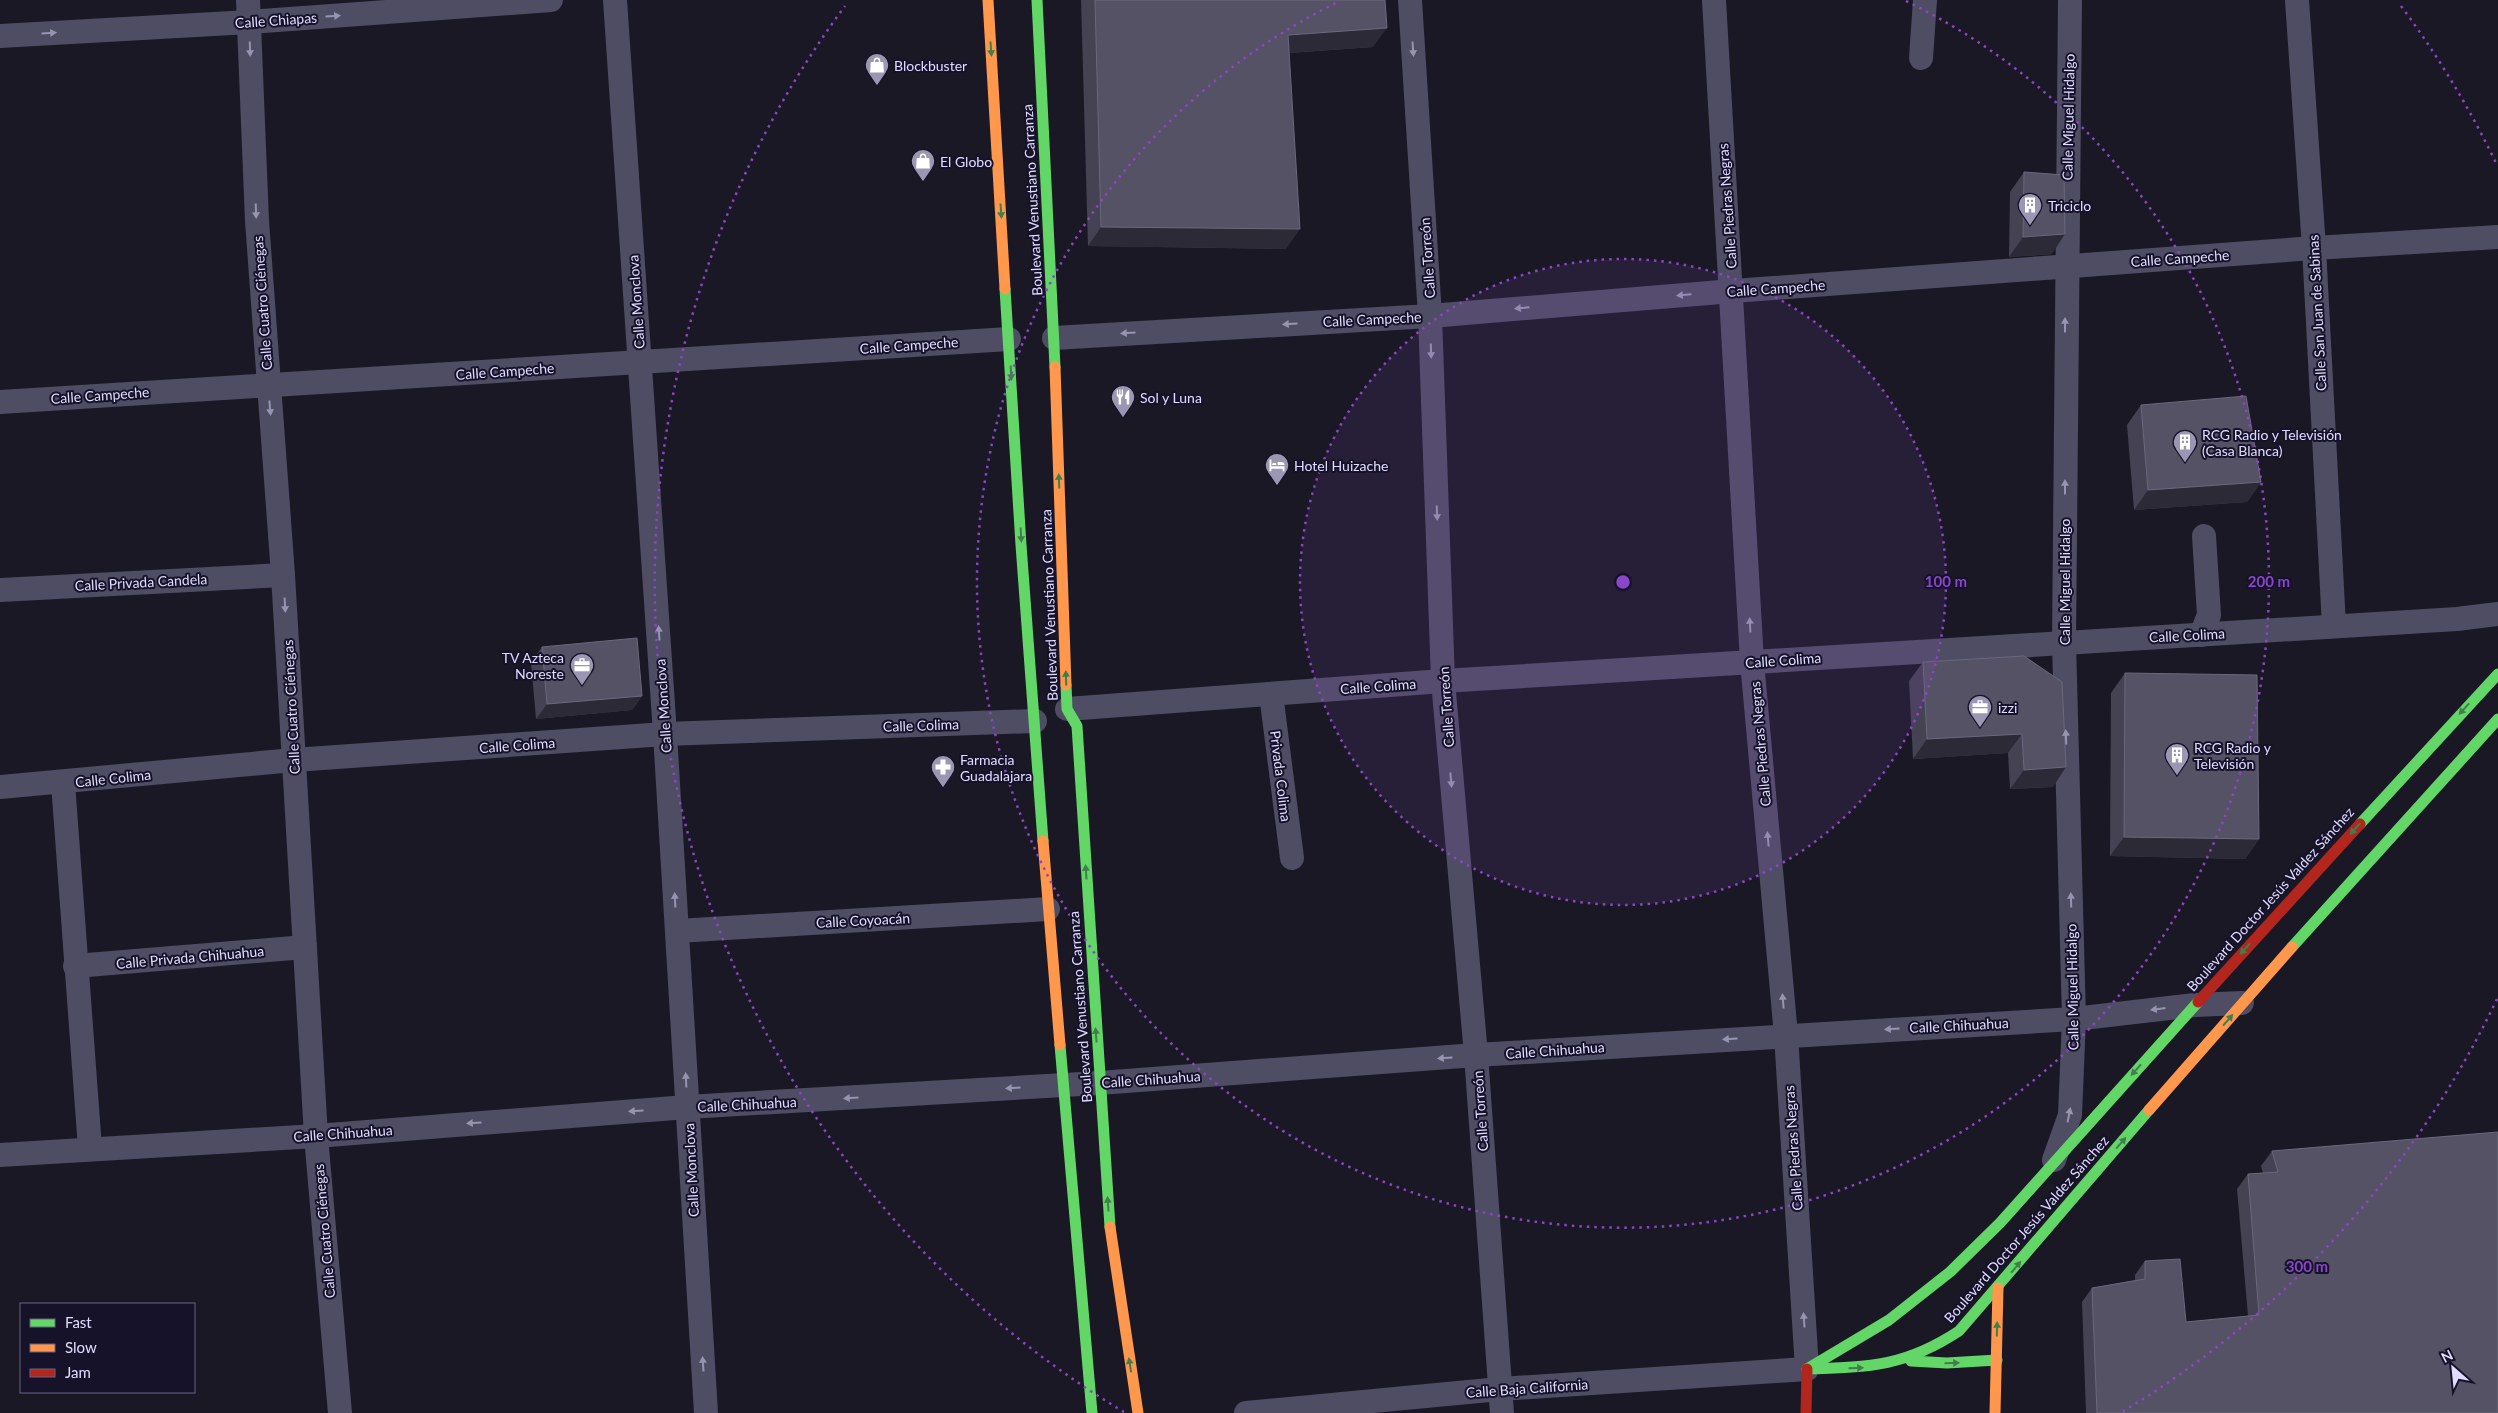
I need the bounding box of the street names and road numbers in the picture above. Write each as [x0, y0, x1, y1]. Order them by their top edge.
street label: Calle Chiapas [234, 9, 318, 31]
street label: Calle Miguel Hidalgo [2058, 53, 2078, 180]
street label: Boulevard Venustiano Carranza [1018, 104, 1046, 296]
street label: Calle Piedras Negras [1714, 143, 1740, 269]
street label: Calle Torreón [1416, 217, 1438, 299]
street label: Calle San Juan de Sabinas [2304, 234, 2330, 392]
street label: Calle Cuatro Ciénegas [249, 235, 275, 371]
street label: Calle Campeche [2130, 246, 2230, 270]
street label: Calle Monclova [624, 254, 648, 350]
street label: Calle Campeche [1726, 276, 1826, 300]
street label: Calle Campeche [1322, 308, 1422, 330]
street label: Calle Campeche [859, 333, 959, 357]
street label: Calle Campeche [455, 359, 555, 383]
street label: Calle Campeche [50, 383, 150, 407]
street label: Boulevard Venustiano Carranza [1037, 509, 1061, 701]
street label: Calle Miguel Hidalgo [2056, 519, 2073, 645]
street label: Calle Privada Candela [74, 570, 208, 594]
street label: Calle Colima [2149, 625, 2226, 645]
street label: Calle Cuatro Ciénegas [279, 639, 303, 775]
street label: Calle Colima [1744, 649, 1822, 671]
street label: Calle Monclova [651, 658, 675, 754]
street label: Calle Torreón [1435, 666, 1457, 748]
street label: Calle Colima [1339, 675, 1417, 697]
street label: Calle Piedras Negras [1746, 681, 1774, 807]
street label: Calle Colima [883, 715, 959, 735]
street label: Privada Colima [1267, 730, 1295, 822]
street label: Calle Colima [478, 734, 556, 756]
street label: Calle Colima [74, 766, 152, 790]
street label: Boulevard Doctor Jesús Valdez Sánchez [2183, 803, 2357, 995]
street label: Calle Coyoacán [816, 909, 910, 931]
street label: Boulevard Venustiano Carranza [1065, 911, 1095, 1103]
street label: Calle Miguel Hidalgo [2062, 923, 2082, 1050]
street label: Calle Privada Chihuahua [115, 942, 265, 972]
street label: Calle Chihuahua [1909, 1014, 2009, 1036]
street label: Calle Chihuahua [1505, 1038, 1605, 1062]
street label: Calle Chihuahua [1101, 1067, 1201, 1091]
street label: Calle Torreón [1469, 1070, 1491, 1152]
street label: Calle Piedras Negras [1780, 1085, 1806, 1211]
street label: Calle Chihuahua [697, 1093, 797, 1115]
street label: Calle Chihuahua [293, 1121, 393, 1145]
street label: Calle Monclova [680, 1122, 702, 1217]
street label: Boulevard Doctor Jesús Valdez Sánchez [1940, 1132, 2112, 1326]
street label: Calle Cuatro Ciénegas [310, 1163, 338, 1299]
street label: Calle Baja California [1465, 1375, 1589, 1401]

